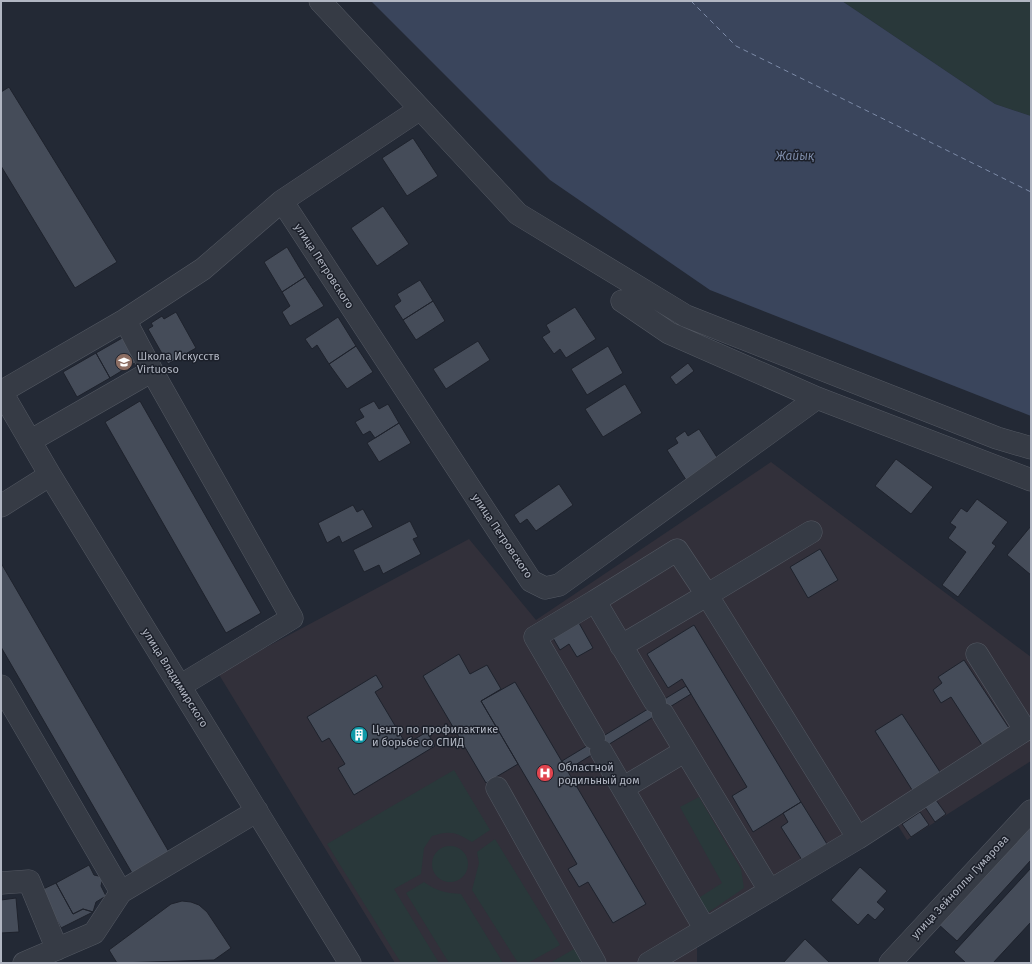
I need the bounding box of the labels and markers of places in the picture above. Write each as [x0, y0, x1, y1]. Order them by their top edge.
place label: Школа Искусств Virtuoso [137, 350, 220, 376]
school or university icon: Школа Искусств Virtuoso [114, 352, 134, 372]
place label: Центр по профилактике и борьбе со СПИД [372, 723, 498, 749]
building icon: Центр по профилактике и борьбе со СПИД [349, 725, 369, 745]
place label: Областной родильный дом [558, 761, 640, 787]
hospital icon: Областной родильный дом [535, 763, 555, 783]

